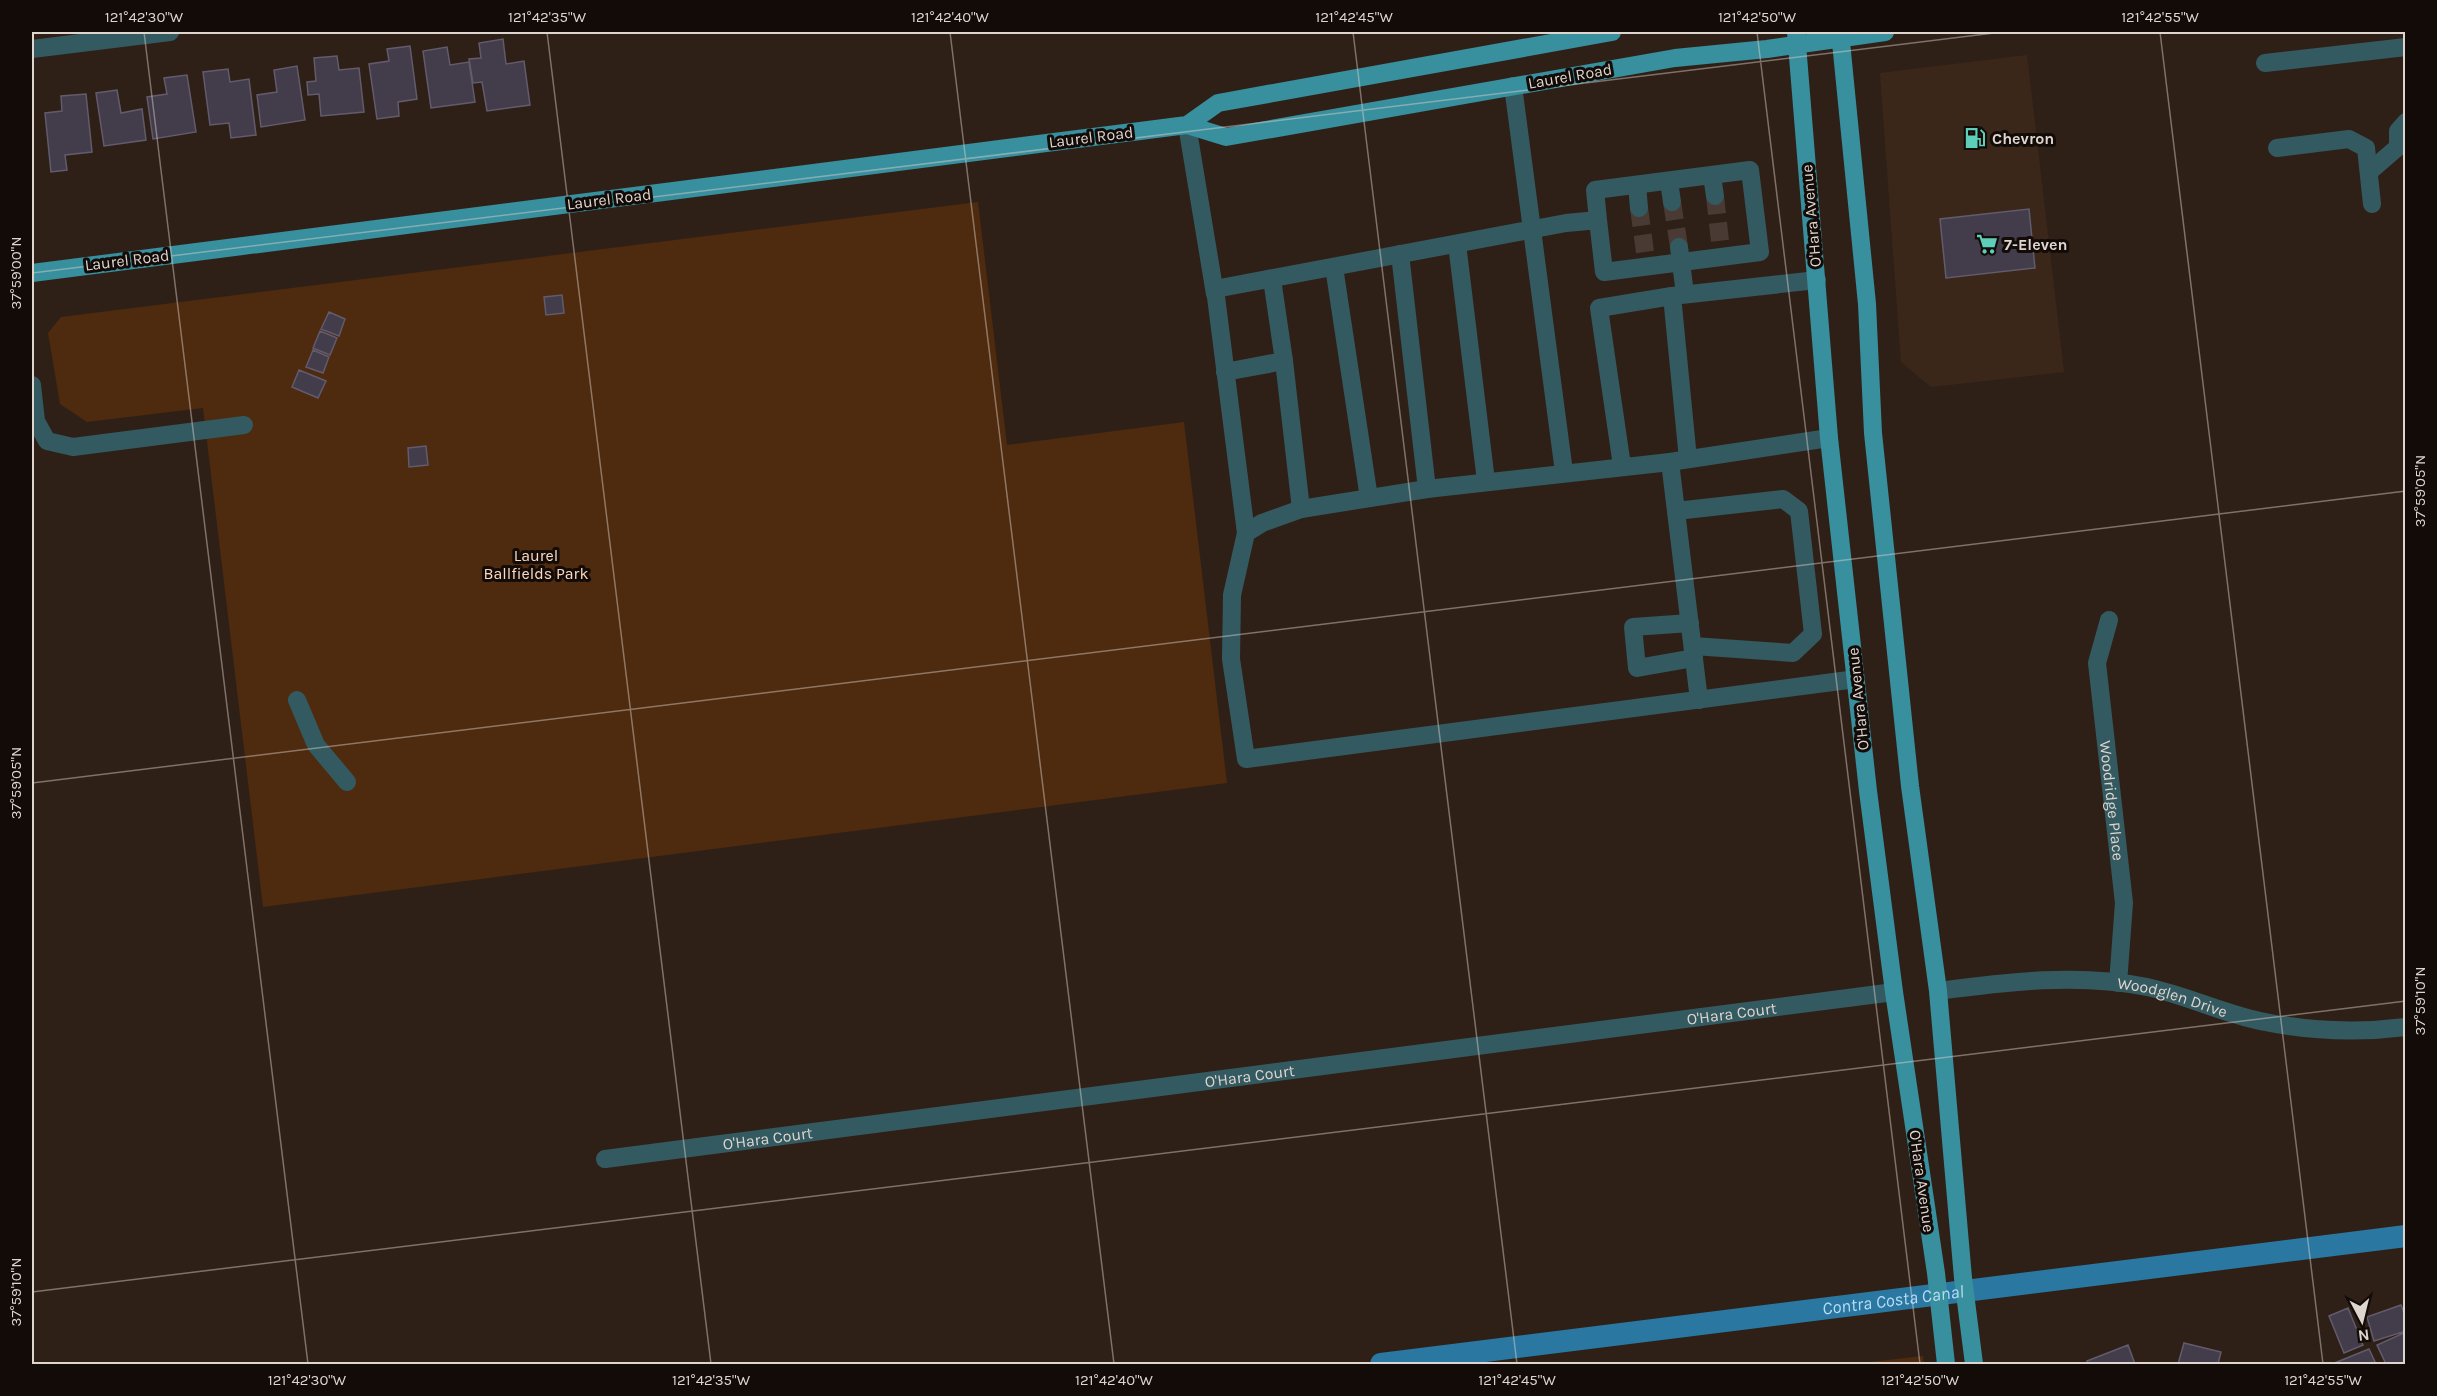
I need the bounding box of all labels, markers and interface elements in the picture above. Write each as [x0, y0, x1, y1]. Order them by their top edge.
text: 121°42'30"W [105, 8, 184, 26]
text: 121°42'35"W [508, 8, 587, 26]
text: 121°42'40"W [911, 8, 990, 26]
text: 121°42'45"W [1315, 8, 1393, 26]
text: 121°42'50"W [1718, 8, 1797, 26]
text: 121°42'55"W [2121, 8, 2199, 26]
street label: Laurel Road [1526, 59, 1614, 93]
street label: Laurel Road [1048, 122, 1134, 152]
fuel station icon: Chevron [1963, 126, 1987, 150]
place label: Chevron [1992, 129, 2054, 148]
street label: O'Hara Avenue [1797, 164, 1825, 268]
street label: Laurel Road [566, 184, 652, 214]
supermarket icon: 7-Eleven [1975, 232, 1999, 256]
place label: 7-Eleven [2004, 235, 2067, 254]
text: 37°59'00"N [7, 237, 25, 309]
street label: Laurel Road [84, 245, 170, 275]
text: 37°59'05"N [2411, 455, 2429, 527]
park label: Laurel Ballfields Park [484, 546, 588, 583]
street label: O'Hara Avenue [1843, 647, 1873, 751]
street label: Woodridge Place [2096, 740, 2129, 861]
text: 37°59'05"N [7, 747, 25, 819]
text: 37°59'10"N [2411, 967, 2429, 1035]
street label: Woodglen Drive [2116, 973, 2230, 1021]
street label: O'Hara Court [1685, 998, 1778, 1028]
street label: O'Hara Court [1204, 1060, 1296, 1091]
street label: O'Hara Court [722, 1123, 814, 1153]
street label: O'Hara Avenue [1905, 1129, 1939, 1233]
text: 37°59'10"N [7, 1258, 25, 1326]
water label: Contra Costa Canal [1821, 1280, 1966, 1320]
north arrow [2332, 1291, 2392, 1351]
text: N [2357, 1325, 2371, 1346]
text: 121°42'30"W [268, 1371, 347, 1389]
text: 121°42'35"W [672, 1371, 751, 1389]
text: 121°42'40"W [1075, 1371, 1154, 1389]
text: 121°42'45"W [1478, 1371, 1556, 1389]
text: 121°42'50"W [1881, 1371, 1960, 1389]
text: 121°42'55"W [2284, 1371, 2362, 1389]

